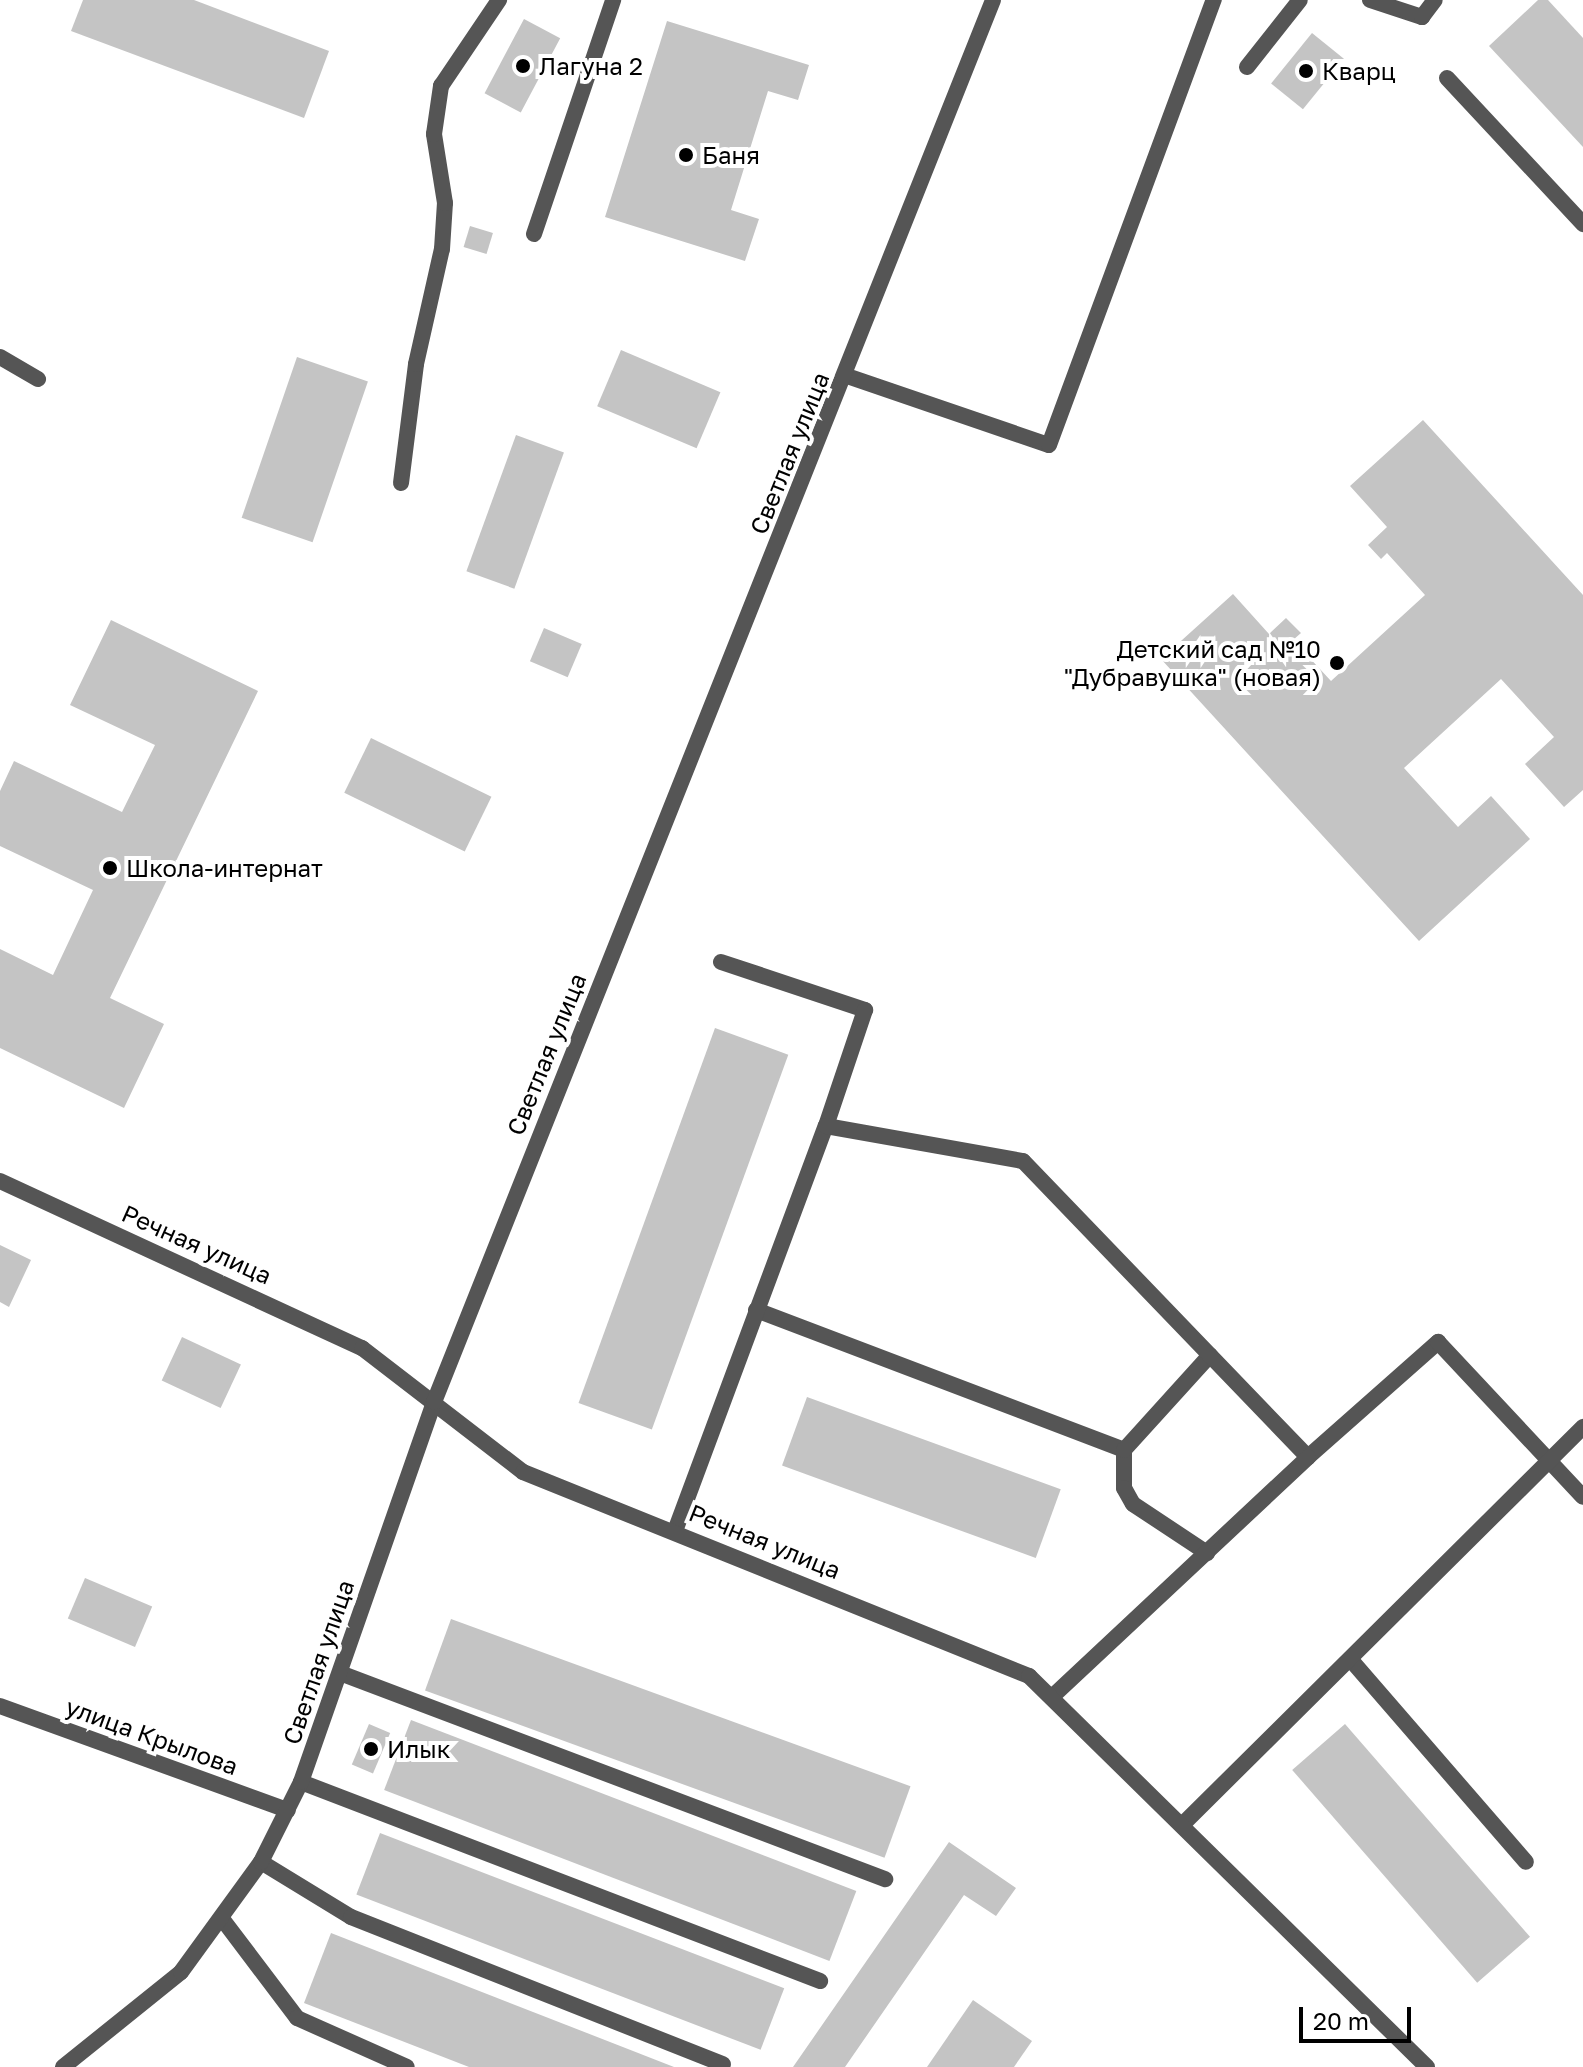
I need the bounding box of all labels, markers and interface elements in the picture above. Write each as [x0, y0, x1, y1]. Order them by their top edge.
place label: Лагуна 2 [539, 52, 643, 80]
marker: Лагуна 2 [514, 57, 532, 75]
place label: Кварц [1322, 57, 1396, 85]
marker: Кварц [1297, 62, 1315, 80]
place label: Баня [702, 141, 760, 169]
marker: Баня [677, 146, 695, 164]
street label: Светлая улица [743, 368, 835, 538]
place label: Детский сад №10 "Дубравушка" (новая) [1064, 635, 1321, 691]
marker: Детский сад №10 "Дубравушка" (новая) [1328, 654, 1346, 672]
place label: Школа-интернат [126, 854, 323, 882]
marker: Школа-интернат [101, 859, 119, 877]
street label: Светлая улица [500, 969, 592, 1139]
street label: Речная улица [118, 1198, 276, 1290]
street label: Речная улица [685, 1498, 845, 1584]
street label: Светлая улица [276, 1576, 360, 1748]
street label: улица Крылова [62, 1692, 242, 1780]
place label: Илык [387, 1735, 451, 1763]
marker: Илык [362, 1740, 380, 1758]
scale bar [1303, 1991, 1415, 2041]
text: 20 m [1313, 2006, 1369, 2035]

